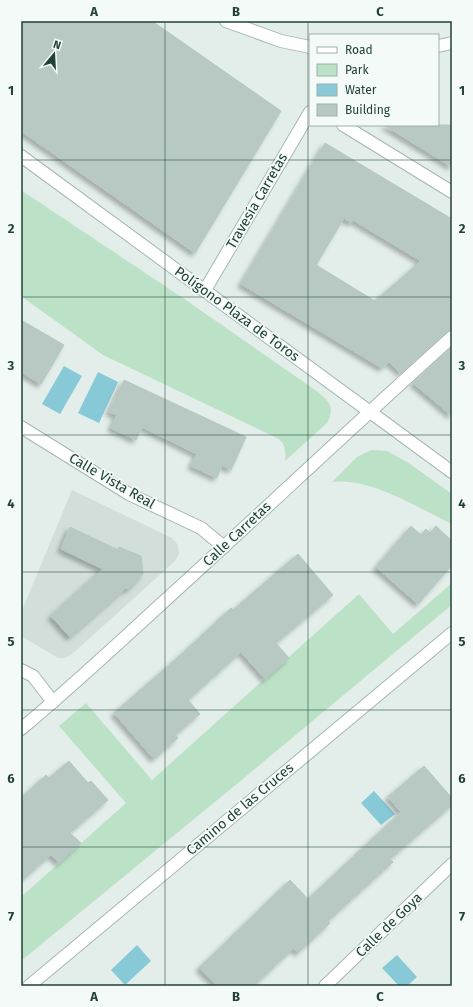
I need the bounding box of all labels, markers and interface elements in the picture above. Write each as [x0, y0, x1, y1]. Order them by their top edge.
text: A [89, 4, 98, 19]
text: B [232, 4, 240, 19]
text: C [376, 4, 384, 19]
north arrow [34, 34, 74, 74]
legend [309, 34, 439, 126]
text: N [51, 38, 62, 52]
text: Road [345, 43, 373, 57]
text: Park [345, 63, 369, 77]
text: 1 [8, 83, 14, 98]
text: Water [345, 83, 377, 97]
text: 1 [459, 83, 465, 98]
text: Building [345, 103, 391, 117]
street label: Travesía Carretas [223, 150, 292, 252]
text: 2 [8, 221, 15, 236]
text: 2 [459, 221, 466, 236]
street label: Polígono Plaza de Toros [171, 263, 303, 365]
text: 3 [7, 358, 15, 373]
text: 3 [458, 358, 466, 373]
street label: Calle Vista Real [66, 450, 158, 512]
text: 4 [7, 496, 15, 511]
text: 4 [458, 496, 466, 511]
street label: Calle Carretas [199, 498, 275, 570]
text: 5 [8, 634, 15, 649]
text: 5 [459, 634, 466, 649]
street label: Camino de las Cruces [183, 759, 297, 859]
text: 6 [7, 771, 15, 786]
text: 6 [458, 771, 466, 786]
street label: Calle de Goya [352, 889, 426, 961]
text: 7 [8, 909, 14, 924]
text: 7 [459, 909, 465, 924]
text: A [89, 989, 98, 1004]
text: B [232, 989, 240, 1004]
text: C [376, 989, 384, 1004]

